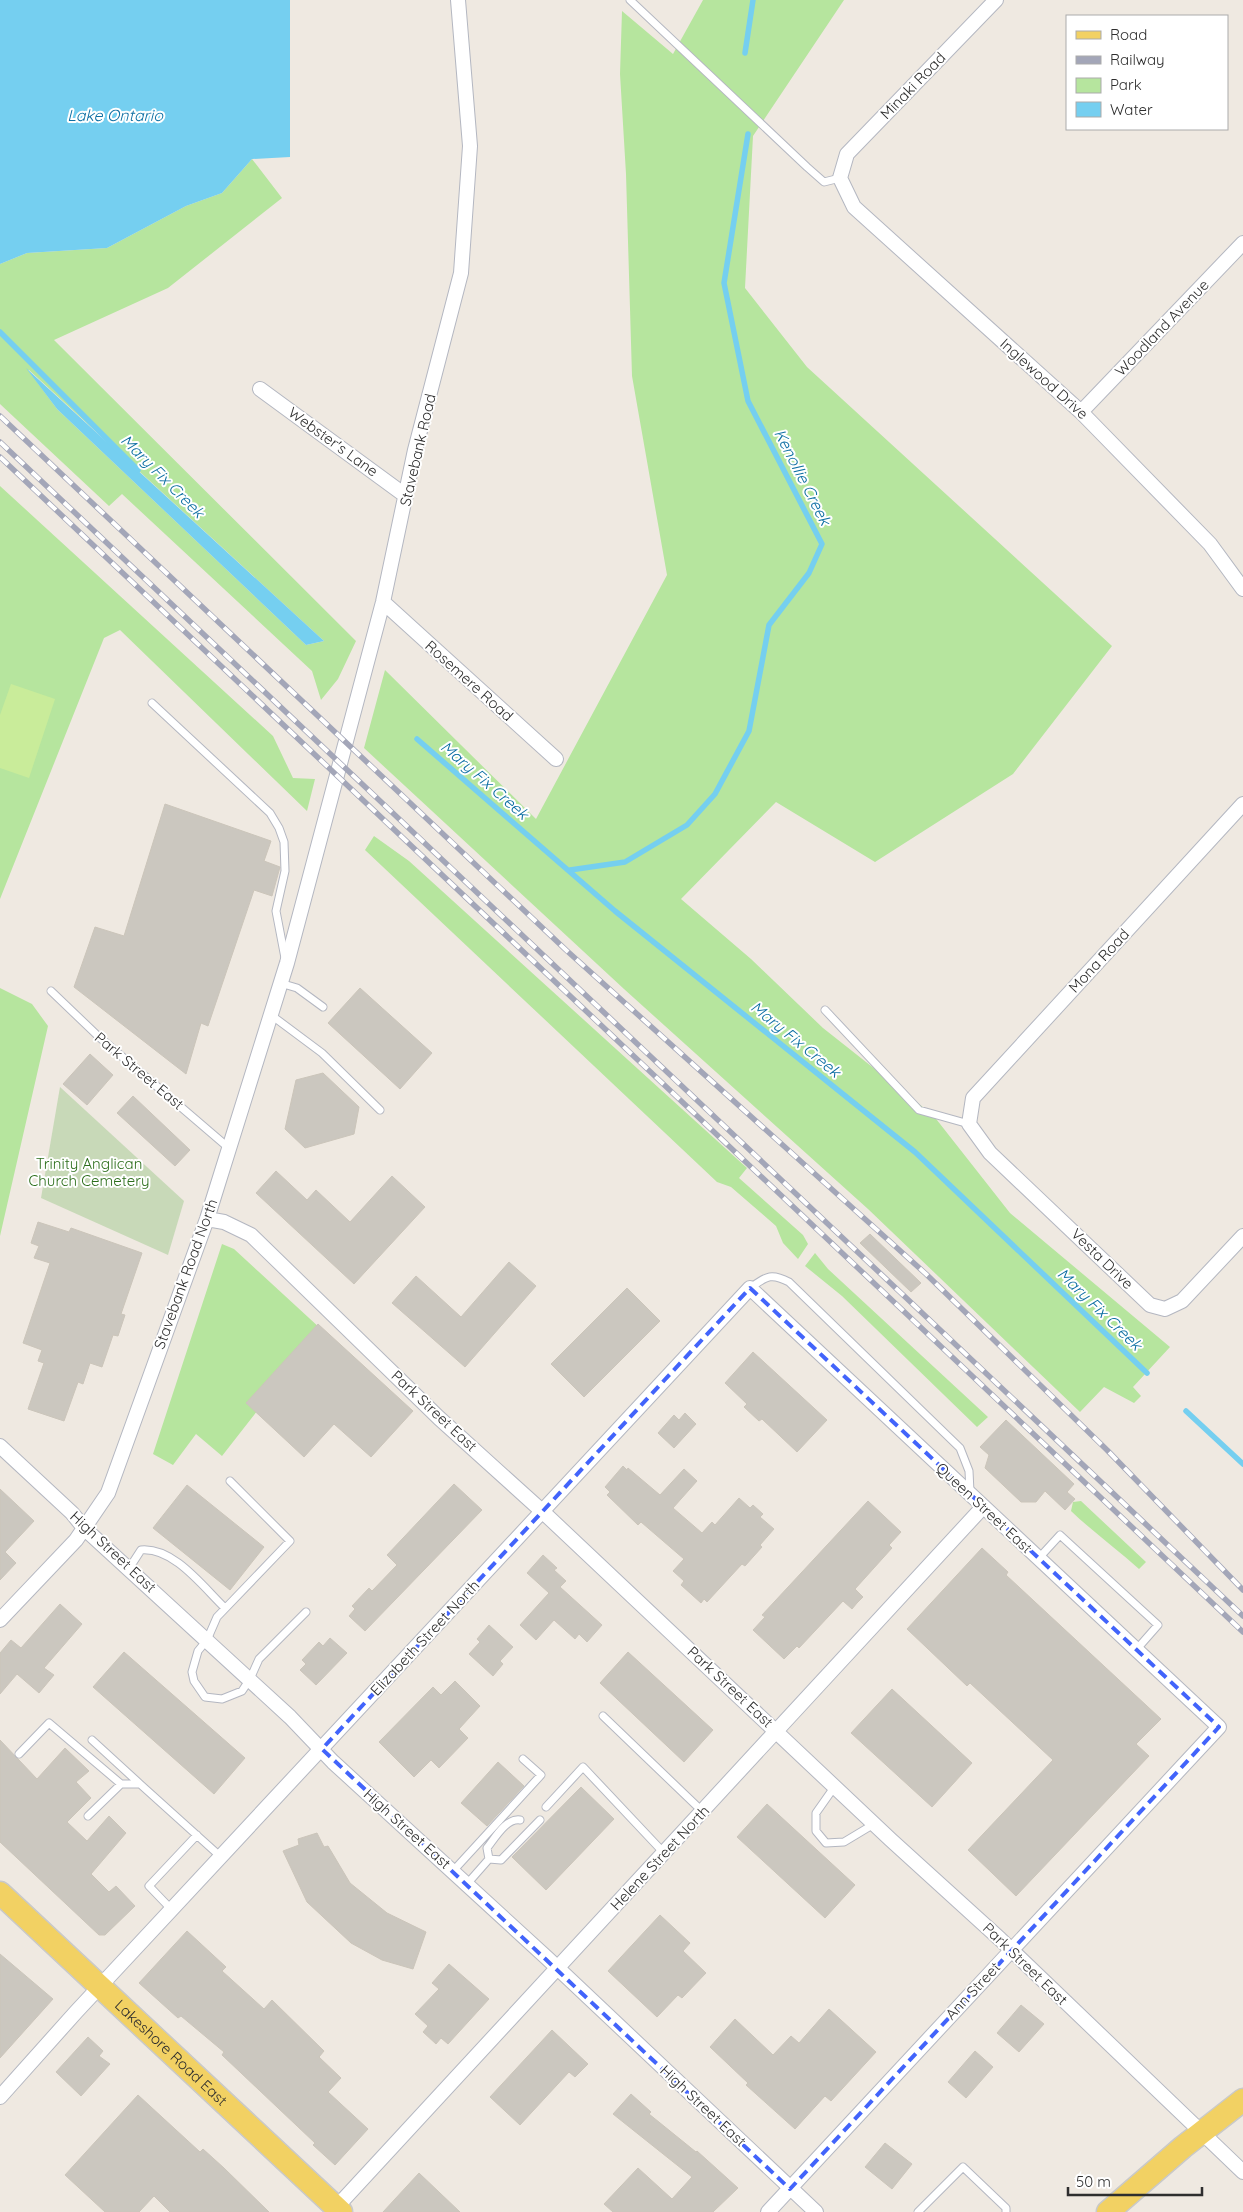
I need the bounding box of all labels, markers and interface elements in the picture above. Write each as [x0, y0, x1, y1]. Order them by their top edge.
legend [1066, 15, 1228, 130]
text: Road [1110, 25, 1147, 44]
street label: Minaki Road [876, 48, 949, 123]
text: Railway [1110, 50, 1165, 69]
text: Park [1110, 75, 1142, 94]
text: Water [1110, 100, 1153, 119]
water label: Lake Ontario [67, 105, 164, 125]
street label: Woodland Avenue [1111, 275, 1213, 380]
street label: Inglewood Drive [996, 334, 1092, 423]
street label: Stavebank Road [395, 392, 440, 508]
street label: Webster's Lane [285, 403, 382, 481]
water label: Kenollie Creek [770, 425, 837, 530]
water label: Mary Fix Creek [117, 430, 210, 523]
street label: Rosemere Road [421, 636, 517, 725]
water label: Mary Fix Creek [437, 736, 534, 825]
street label: Mona Road [1064, 925, 1133, 997]
water label: Mary Fix Creek [747, 997, 846, 1082]
street label: Park Street East [91, 1028, 188, 1113]
park label: Trinity Anglican Church Cemetery [29, 1154, 149, 1190]
street label: Stavebank Road North [150, 1196, 222, 1352]
street label: Vesta Drive [1067, 1224, 1138, 1293]
water label: Mary Fix Creek [1053, 1264, 1148, 1355]
street label: Park Street East [387, 1366, 481, 1455]
street label: Queen Street East [932, 1458, 1036, 1557]
street label: High Street East [66, 1507, 160, 1596]
street label: Elizabeth Street North [366, 1576, 483, 1699]
street label: Park Street East [683, 1642, 777, 1731]
street label: High Street East [360, 1784, 455, 1873]
street label: Helene Street North [606, 1801, 713, 1914]
street label: Park Street East [979, 1918, 1072, 2009]
street label: Ann Street [941, 1958, 1004, 2024]
street label: Lakeshore Road East [111, 1995, 231, 2110]
street label: High Street East [656, 2061, 750, 2150]
scale bar [1068, 2164, 1202, 2196]
text: 50 m [1076, 2172, 1111, 2191]

